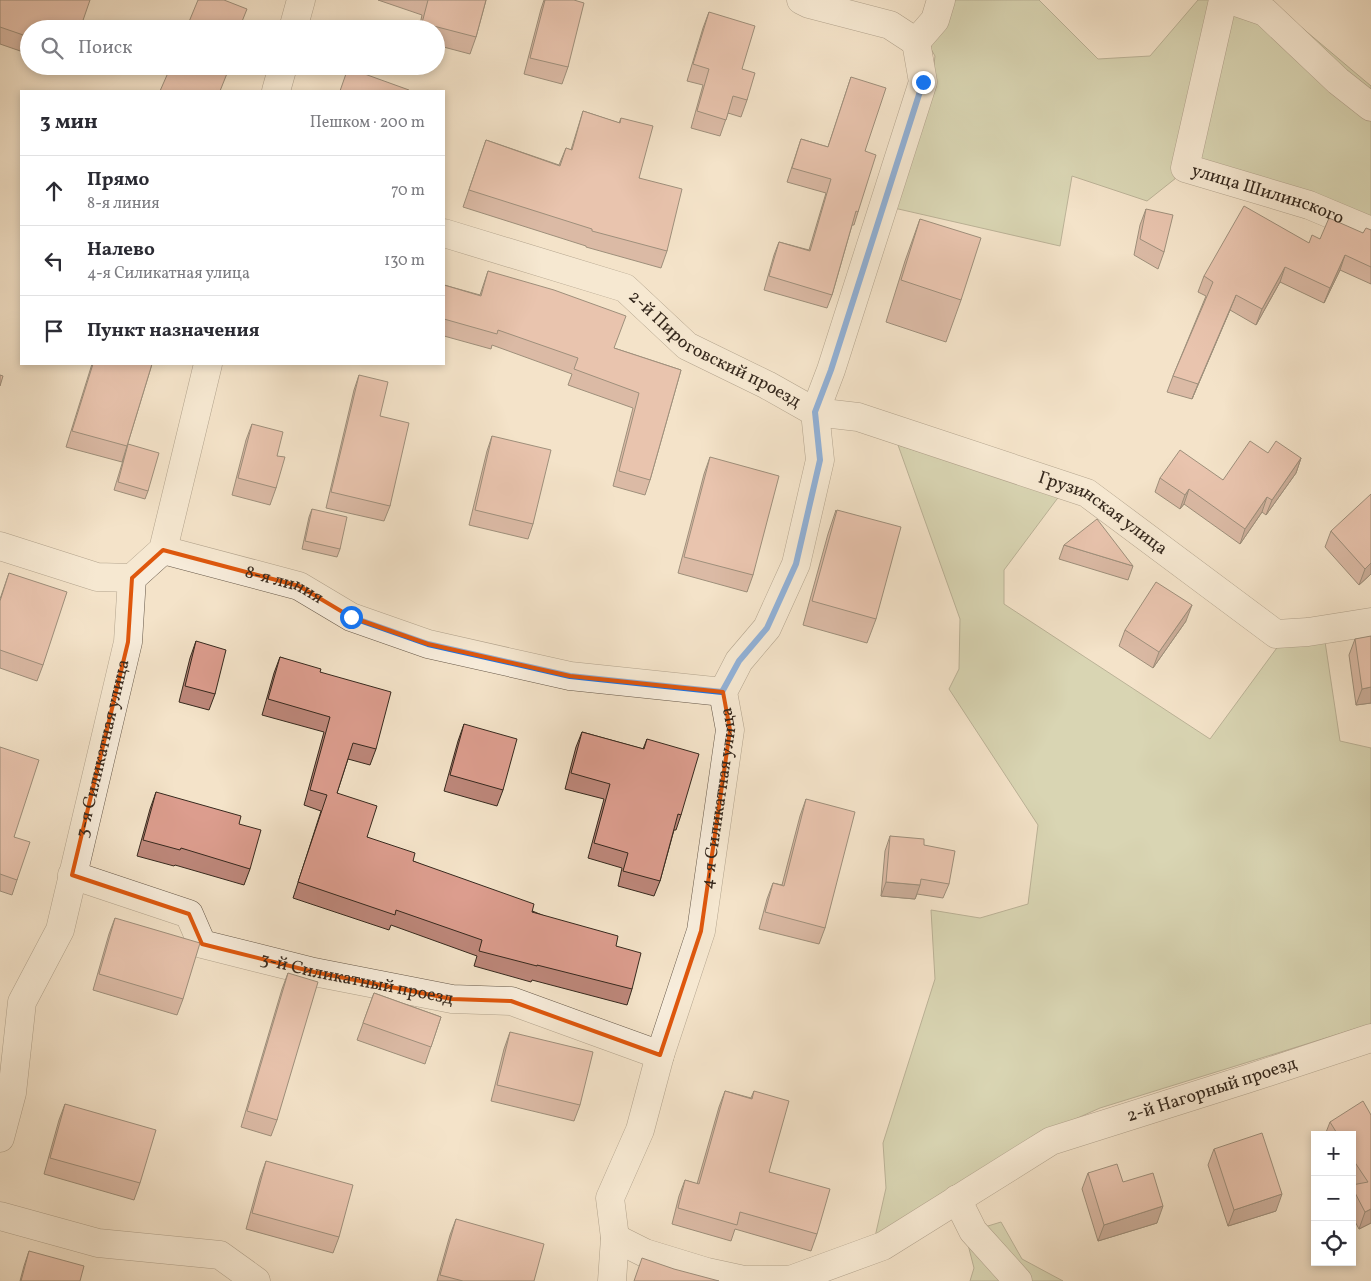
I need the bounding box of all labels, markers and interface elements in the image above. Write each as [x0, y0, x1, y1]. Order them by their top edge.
search box [20, 20, 445, 75]
icon: search [38, 34, 66, 62]
text: Поиск [78, 35, 132, 61]
route end [912, 71, 935, 94]
text: 3 мин [40, 108, 98, 137]
text: Пешком · 200 m [310, 112, 425, 134]
street label: улица Шилинского [1188, 158, 1348, 231]
text: Прямо [87, 167, 149, 193]
icon: ahead [40, 177, 68, 205]
text: 70 m [391, 180, 425, 202]
text: 8-я линия [87, 193, 160, 215]
text: Налево [87, 237, 155, 263]
icon: left [40, 247, 68, 275]
text: 130 m [384, 250, 425, 272]
text: 4-я Силикатная улица [87, 263, 250, 285]
street label: 2-й Пироговский проезд [623, 285, 806, 414]
icon: arrive [40, 317, 68, 345]
text: Пункт назначения [87, 318, 260, 344]
street label: Грузинская улица [1035, 465, 1173, 561]
street label: 8-я линия [242, 560, 328, 610]
route start [340, 606, 363, 629]
street label: 3-я Силикатная улица [70, 657, 136, 840]
street label: 4-я Силикатная улица [695, 705, 743, 891]
street label: 3-й Силикатный проезд [258, 947, 456, 1012]
street label: 2-й Нагорный проезд [1124, 1051, 1300, 1129]
map controls [1311, 1131, 1356, 1266]
button: + [1311, 1131, 1356, 1176]
button: − [1311, 1176, 1356, 1221]
button: locate [1311, 1221, 1356, 1266]

